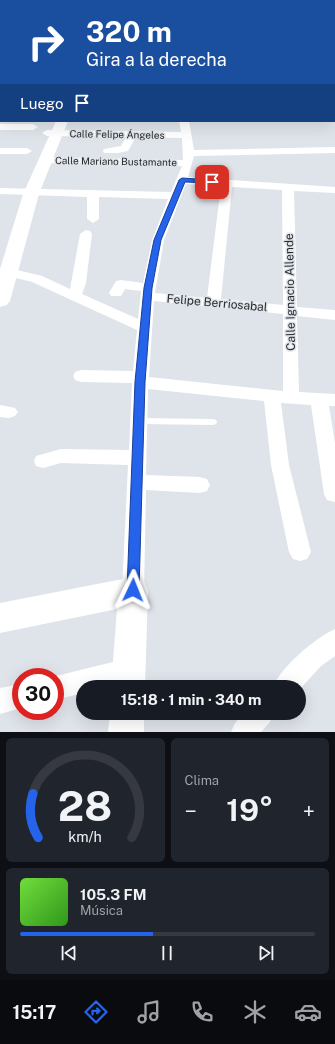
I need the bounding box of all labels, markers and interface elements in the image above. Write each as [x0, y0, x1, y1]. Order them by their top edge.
text: 320 m [86, 15, 172, 48]
icon: right [20, 16, 72, 68]
text: Gira a la derecha [86, 49, 227, 70]
icon: arrive [71, 92, 93, 114]
text: Luego [20, 95, 63, 112]
street label: Calle Felipe Ángeles [69, 127, 165, 141]
street label: Calle Mariano Bustamante [55, 154, 177, 168]
pin [195, 165, 229, 199]
icon: arrive [201, 171, 223, 193]
street label: Calle Ignacio Allende [282, 233, 298, 351]
street label: Felipe Berriosabal [166, 292, 268, 314]
position arrow [112, 569, 154, 611]
speed limit sign: 30 [12, 668, 64, 720]
text: 15:18 · 1 min · 340 m [121, 691, 261, 708]
text: Clima [185, 773, 219, 788]
text: 28 [58, 781, 112, 830]
text: 19° [226, 792, 273, 828]
text: − [185, 798, 197, 824]
text: + [303, 798, 315, 824]
text: km/h [68, 828, 102, 845]
text: 105.3 FM [80, 886, 147, 903]
text: Música [80, 903, 123, 918]
icon: previous [58, 942, 80, 964]
icon: pause [156, 942, 178, 964]
icon: next [255, 942, 277, 964]
icon: directions [82, 998, 110, 1026]
icon: music [135, 998, 163, 1026]
icon: phone [188, 998, 216, 1026]
icon: climate [241, 998, 269, 1026]
icon: car [294, 998, 322, 1026]
text: 15:17 [13, 1002, 56, 1023]

